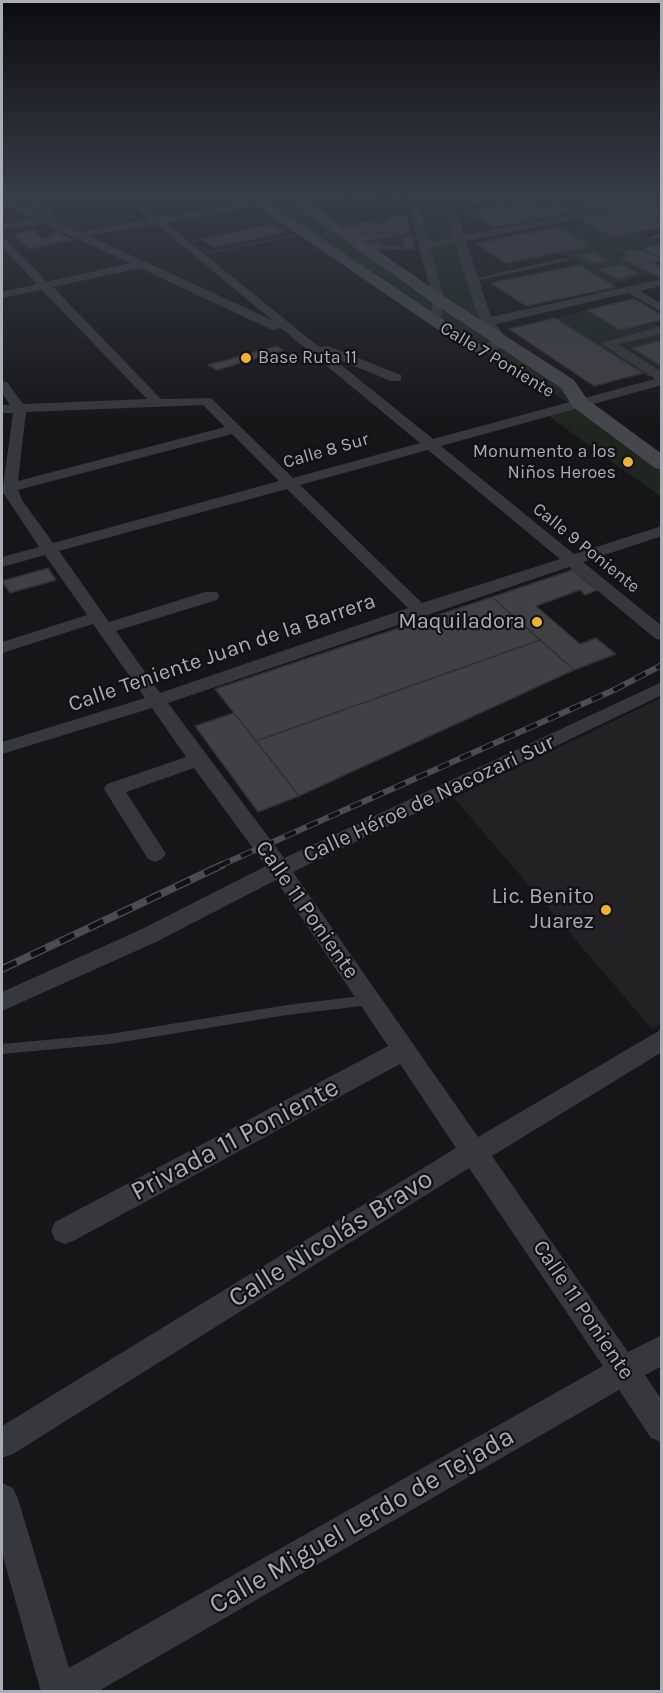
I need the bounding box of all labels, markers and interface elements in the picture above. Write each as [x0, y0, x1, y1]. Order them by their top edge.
street label: Calle 7 Poniente [436, 317, 558, 403]
place label: Base Ruta 11 [258, 347, 357, 369]
marker: Base Ruta 11 [239, 351, 253, 365]
street label: Calle 8 Sur [281, 428, 371, 474]
place label: Monumento a los Niños Heroes [473, 441, 616, 484]
marker: Monumento a los Niños Heroes [621, 455, 635, 469]
street label: Calle 9 Poniente [528, 498, 644, 598]
street label: Calle Teniente Juan de la Barrera [65, 588, 379, 718]
place label: Maquiladora [398, 609, 525, 635]
marker: Maquiladora [530, 615, 544, 629]
street label: Calle Héroe de Nacozari Sur [299, 729, 559, 869]
street label: Calle 11 Poniente [250, 836, 364, 984]
place label: Lic. Benito Juarez [492, 884, 594, 936]
marker: Lic. Benito Juarez [599, 903, 613, 917]
street label: Privada 11 Poniente [125, 1071, 345, 1209]
street label: Calle Nicolás Bravo [223, 1163, 439, 1315]
street label: Calle 11 Poniente [527, 1235, 639, 1385]
street label: Calle Miguel Lerdo de Tejada [204, 1420, 520, 1622]

